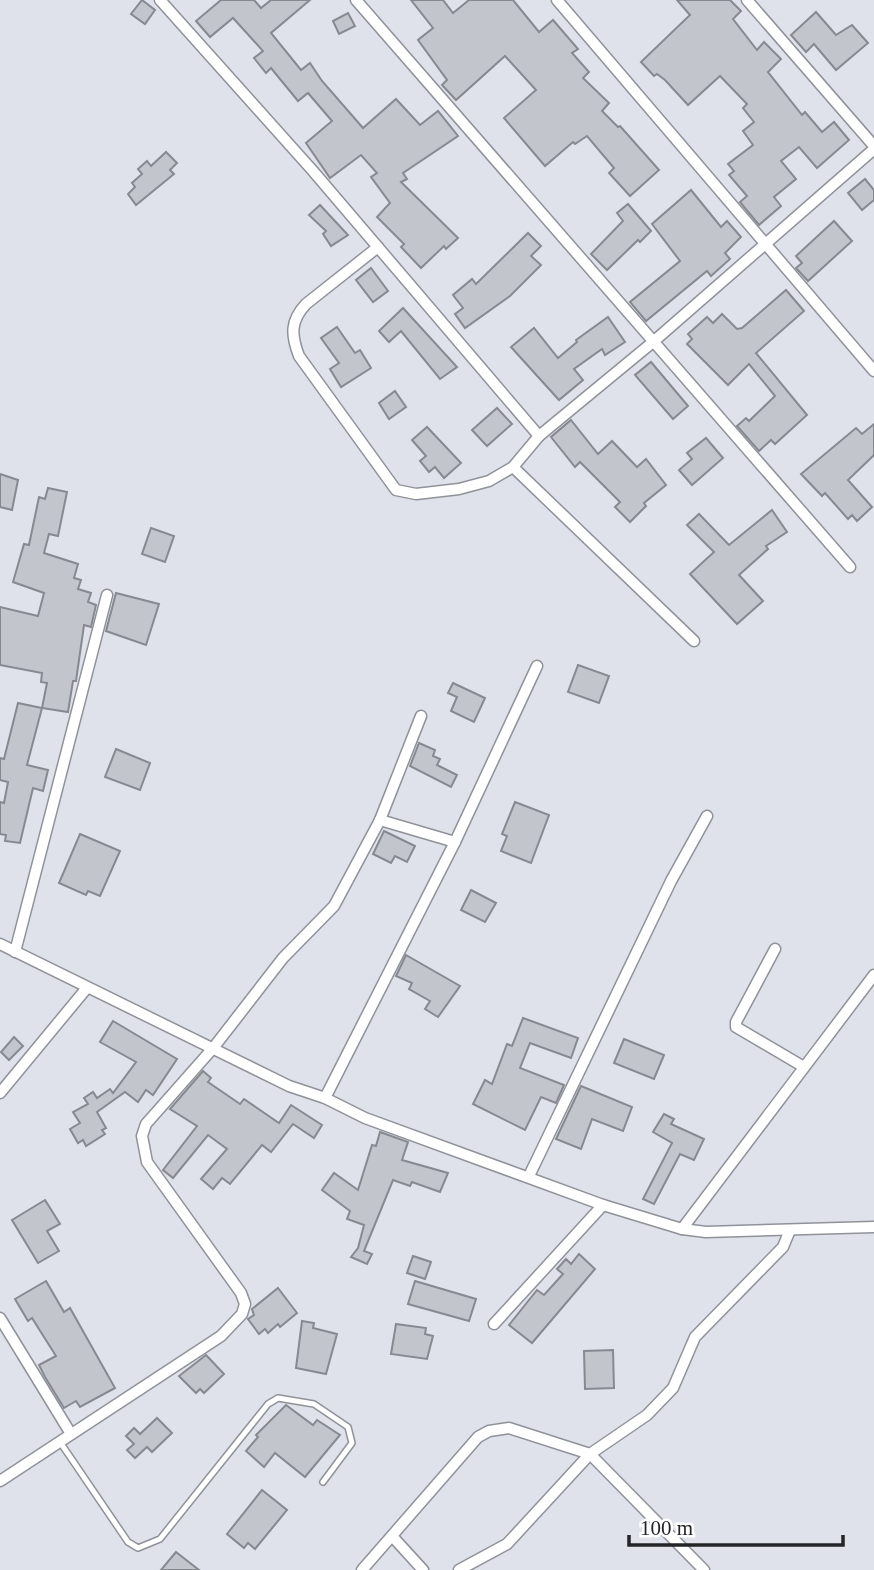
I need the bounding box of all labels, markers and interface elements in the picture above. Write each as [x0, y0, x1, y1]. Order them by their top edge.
scale bar [629, 1504, 842, 1548]
text: 100 m [640, 1516, 693, 1540]

